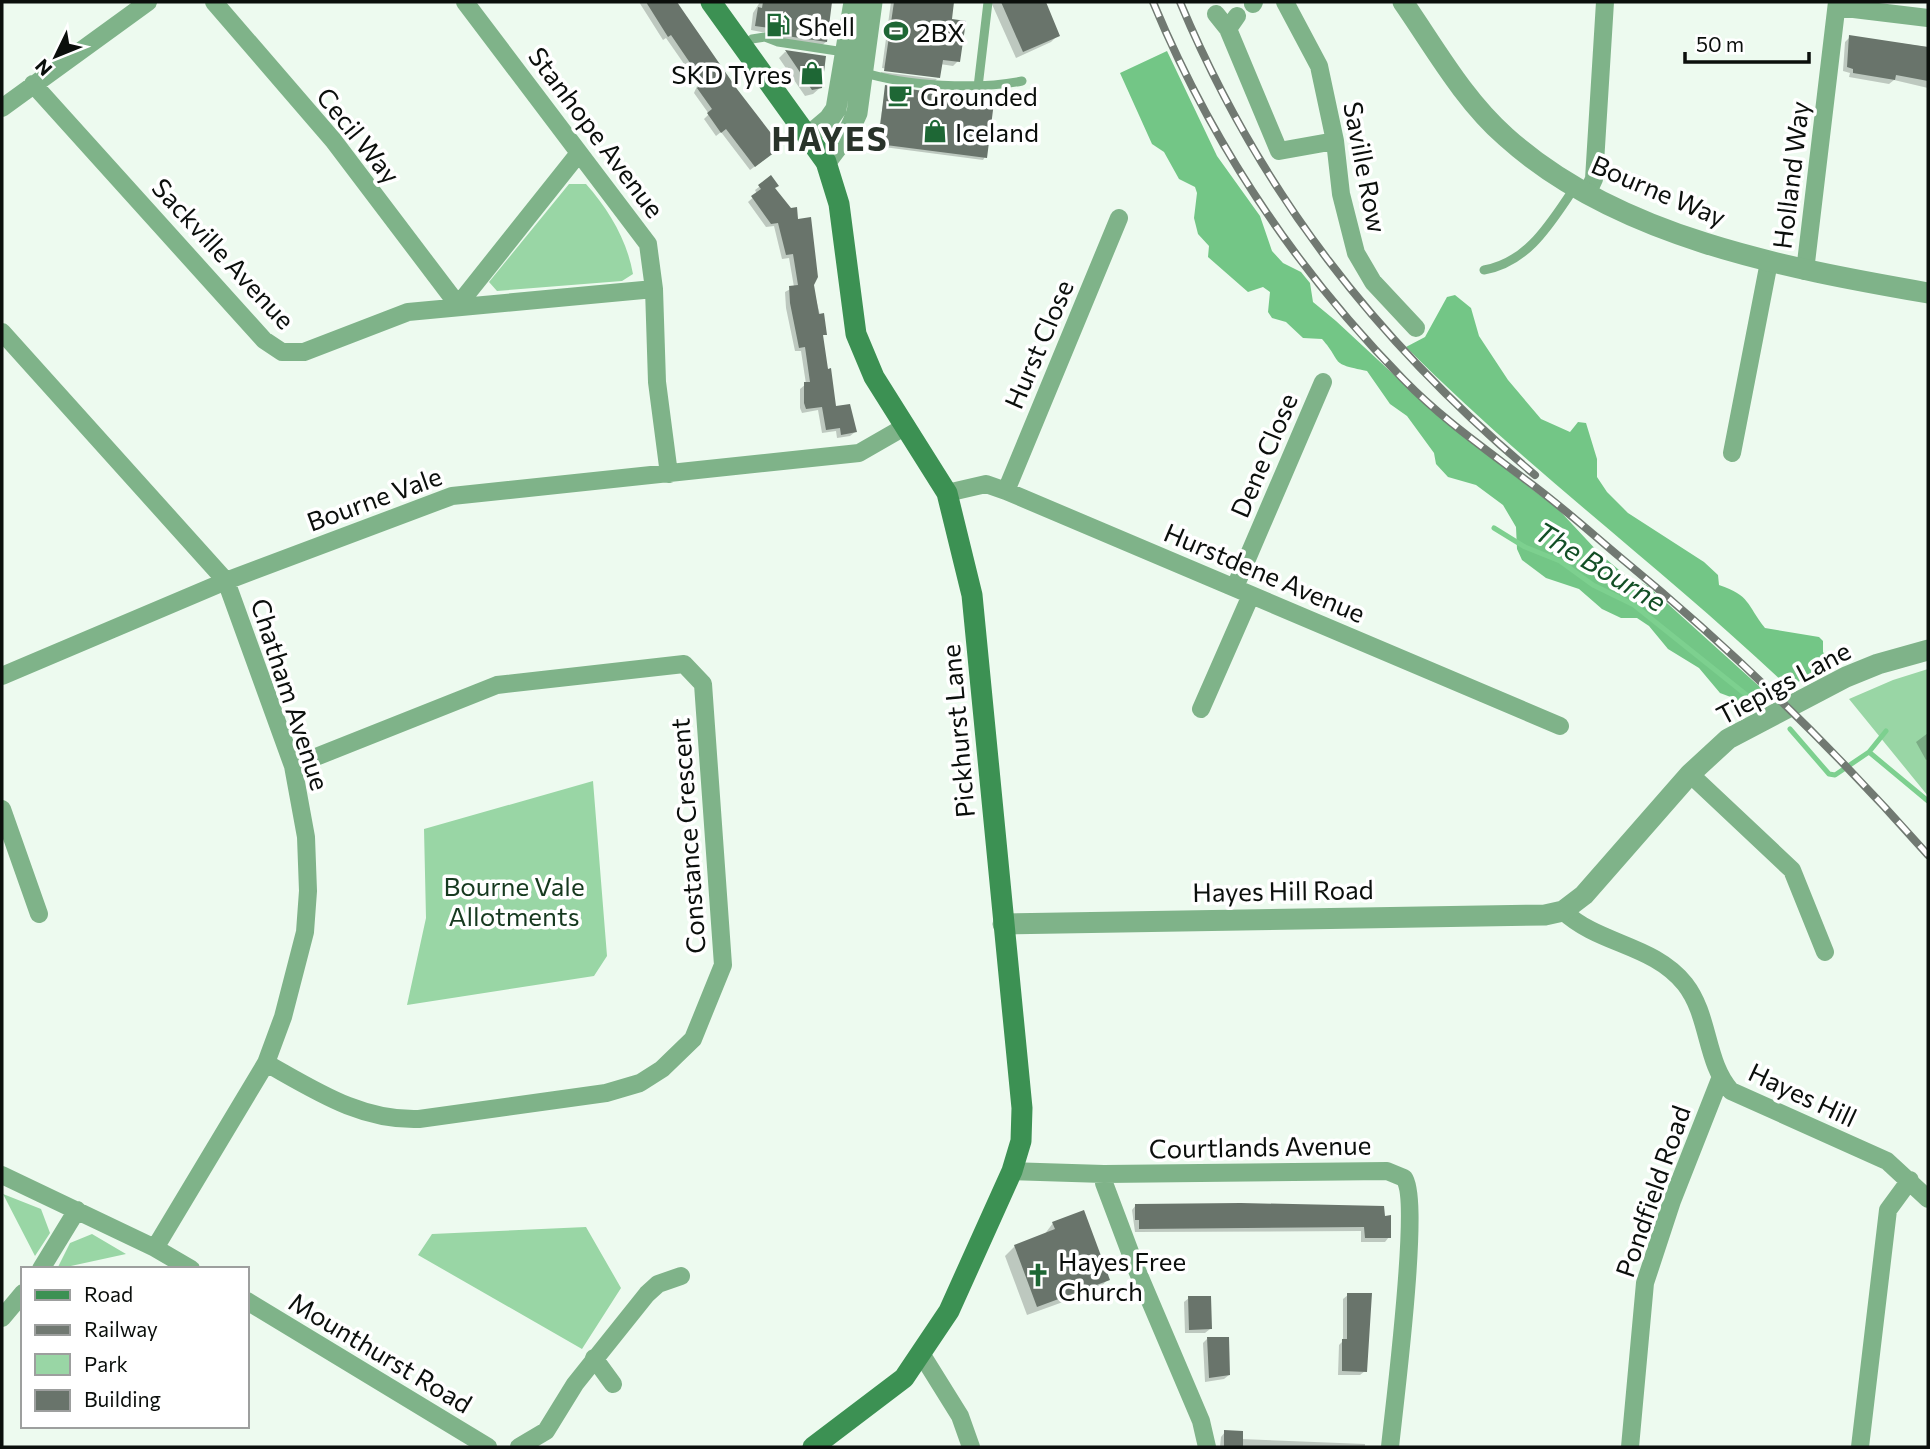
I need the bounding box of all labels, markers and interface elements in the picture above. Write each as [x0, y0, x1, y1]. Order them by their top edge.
place label: Shell [798, 10, 855, 41]
fuel station icon: Shell [764, 11, 792, 39]
place label: 2BX [916, 16, 965, 47]
sports icon: 2BX [882, 17, 910, 45]
north arrow [21, 21, 91, 91]
scale bar [1685, 21, 1809, 65]
text: 50 m [1696, 31, 1744, 56]
street label: Stanhope Avenue [523, 41, 671, 223]
text: N [30, 55, 56, 81]
place label: SKD Tyres [671, 58, 792, 89]
shop icon: SKD Tyres [798, 59, 826, 87]
place label: Grounded [920, 80, 1038, 111]
street label: Cecil Way [311, 81, 407, 189]
cafe icon: Grounded [886, 81, 914, 109]
street label: Saville Row [1338, 99, 1394, 235]
street label: Holland Way [1766, 99, 1814, 251]
place label: Iceland [955, 116, 1039, 147]
district label: HAYES [771, 117, 889, 158]
shop icon: Iceland [921, 117, 949, 145]
street label: Bourne Way [1587, 148, 1731, 232]
street label: Sackville Avenue [146, 171, 302, 335]
street label: Hurst Close [997, 275, 1079, 413]
street label: Dene Close [1223, 388, 1303, 522]
street label: Bourne Vale [302, 459, 446, 537]
water label: The Bourne [1529, 514, 1673, 618]
street label: Hurstdene Avenue [1160, 516, 1370, 628]
street label: Chatham Avenue [245, 594, 337, 794]
street label: Tiepigs Lane [1711, 634, 1855, 730]
street label: Pickhurst Lane [934, 643, 980, 819]
street label: Constance Crescent [663, 717, 711, 955]
park label: Bourne Vale Allotments [443, 870, 585, 931]
street label: Hayes Hill Road [1192, 873, 1374, 907]
street label: Hayes Hill [1744, 1056, 1862, 1132]
street label: Pondfield Road [1608, 1101, 1696, 1281]
street label: Courtlands Avenue [1148, 1129, 1372, 1163]
place label: Hayes Free Church [1058, 1245, 1186, 1306]
church icon: Hayes Free Church [1024, 1261, 1052, 1289]
legend [21, 1267, 248, 1428]
text: Road [84, 1281, 133, 1306]
street label: Mounthurst Road [284, 1285, 478, 1419]
text: Railway [84, 1316, 158, 1341]
text: Park [84, 1351, 128, 1376]
text: Building [84, 1386, 161, 1411]

